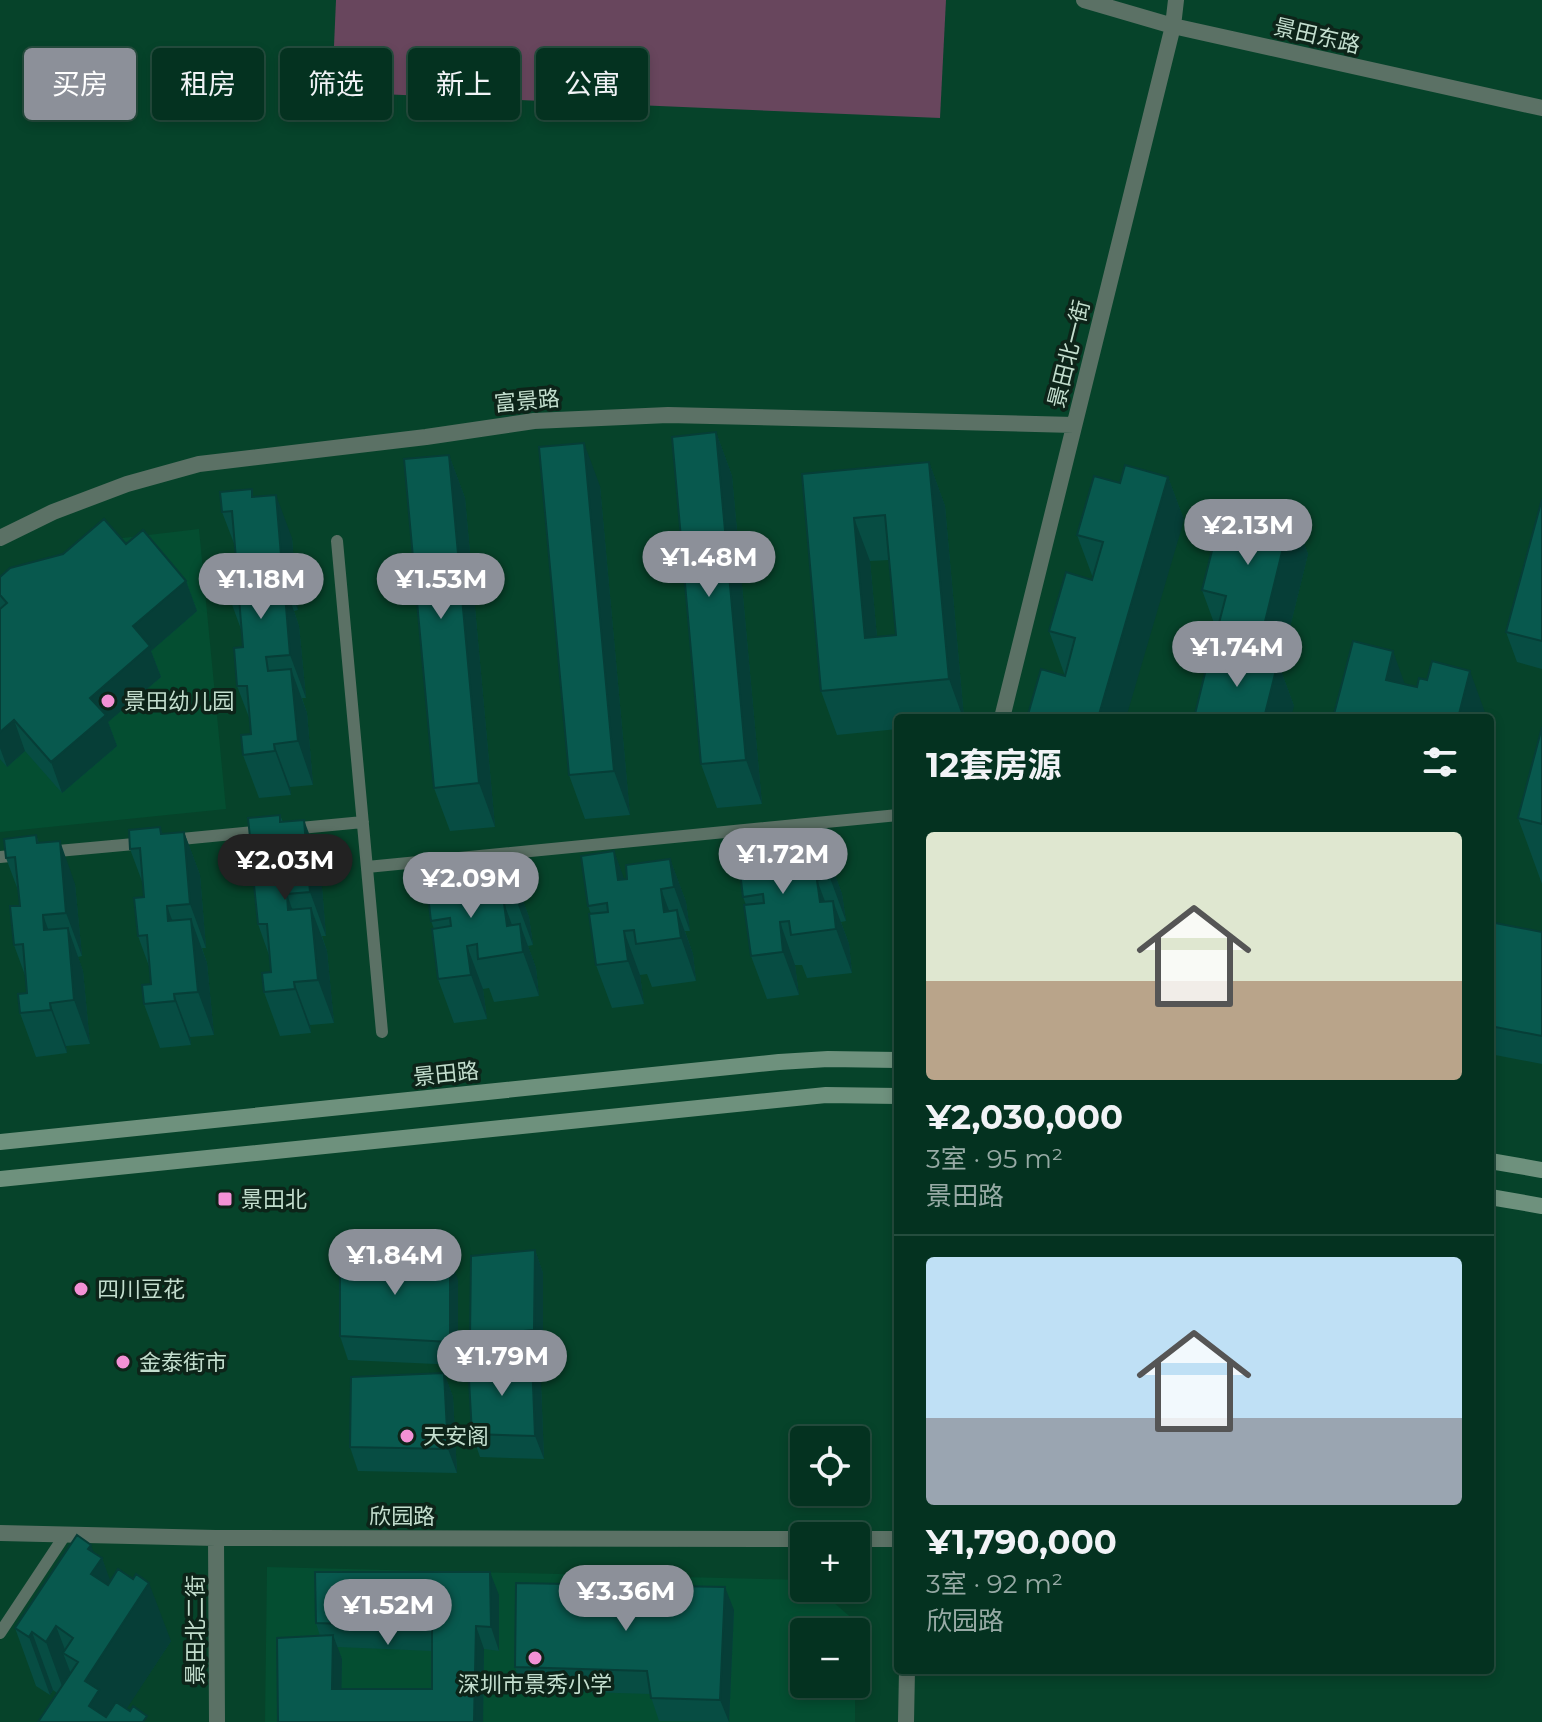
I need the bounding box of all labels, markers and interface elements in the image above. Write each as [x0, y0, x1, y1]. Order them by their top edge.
street label: 景田东路 [1271, 13, 1363, 59]
chip: 买房 [24, 48, 136, 120]
chip: 租房 [152, 48, 264, 120]
chip: 筛选 [280, 48, 392, 120]
chip: 新上 [408, 48, 520, 120]
chip: 公寓 [536, 48, 648, 120]
street label: 景田北一街 [1043, 297, 1095, 411]
street label: 富景路 [493, 385, 561, 417]
pin: ¥2.13M [1183, 499, 1313, 567]
text: ¥2.13M [1202, 509, 1294, 541]
pin: ¥1.48M [644, 531, 774, 599]
text: ¥1.48M [660, 541, 758, 573]
pin: ¥1.18M [196, 553, 326, 621]
pin: ¥1.53M [376, 553, 506, 621]
text: ¥1.18M [217, 563, 305, 595]
text: ¥1.53M [395, 563, 487, 595]
pin: ¥1.74M [1172, 621, 1302, 689]
text: ¥1.74M [1190, 631, 1284, 663]
place label: 景田幼儿园 [124, 688, 234, 715]
marker: 景田幼儿园 [99, 692, 117, 710]
icon: filters [1418, 740, 1462, 784]
text: 12套房源 [926, 744, 1061, 786]
pin: ¥1.72M [718, 828, 848, 896]
pin: ¥2.03M [220, 834, 350, 902]
text: ¥1.72M [737, 838, 829, 870]
text: ¥2.03M [236, 844, 334, 876]
pin: ¥2.09M [406, 852, 536, 920]
text: ¥2.09M [421, 862, 521, 894]
icon: home [1122, 884, 1266, 1028]
street label: 景田路 [412, 1057, 480, 1091]
text: ¥2,030,000 [926, 1096, 1123, 1138]
text: 3室 · 95 m² [926, 1143, 1063, 1175]
text: 景田路 [926, 1180, 1004, 1212]
place label: 景田北 [241, 1186, 307, 1213]
marker: 景田北 [216, 1190, 234, 1208]
pin: ¥1.84M [330, 1229, 460, 1297]
text: ¥1.84M [346, 1239, 444, 1271]
place label: 四川豆花 [97, 1276, 185, 1303]
marker: 四川豆花 [72, 1280, 90, 1298]
icon: home [1122, 1309, 1266, 1453]
pin: ¥1.79M [437, 1330, 567, 1398]
text: ¥1.79M [455, 1340, 549, 1372]
place label: 金泰街市 [139, 1349, 227, 1376]
marker: 金泰街市 [114, 1353, 132, 1371]
place label: 天安阁 [423, 1423, 489, 1450]
map controls [790, 1426, 870, 1698]
button: locate [790, 1426, 870, 1506]
marker: 天安阁 [398, 1427, 416, 1445]
street label: 欣园路 [369, 1503, 435, 1530]
text: ¥1,790,000 [926, 1521, 1117, 1563]
button: + [790, 1522, 870, 1602]
pin: ¥3.36M [561, 1565, 691, 1633]
text: 3室 · 92 m² [926, 1568, 1063, 1600]
street label: 景田北二街 [182, 1575, 209, 1685]
text: ¥3.36M [577, 1575, 675, 1607]
pin: ¥1.52M [323, 1579, 453, 1647]
text: ¥1.52M [342, 1589, 434, 1621]
text: 欣园路 [926, 1605, 1004, 1637]
button: − [790, 1618, 870, 1698]
marker: 深圳市景秀小学 [526, 1649, 544, 1667]
place label: 深圳市景秀小学 [458, 1671, 612, 1698]

